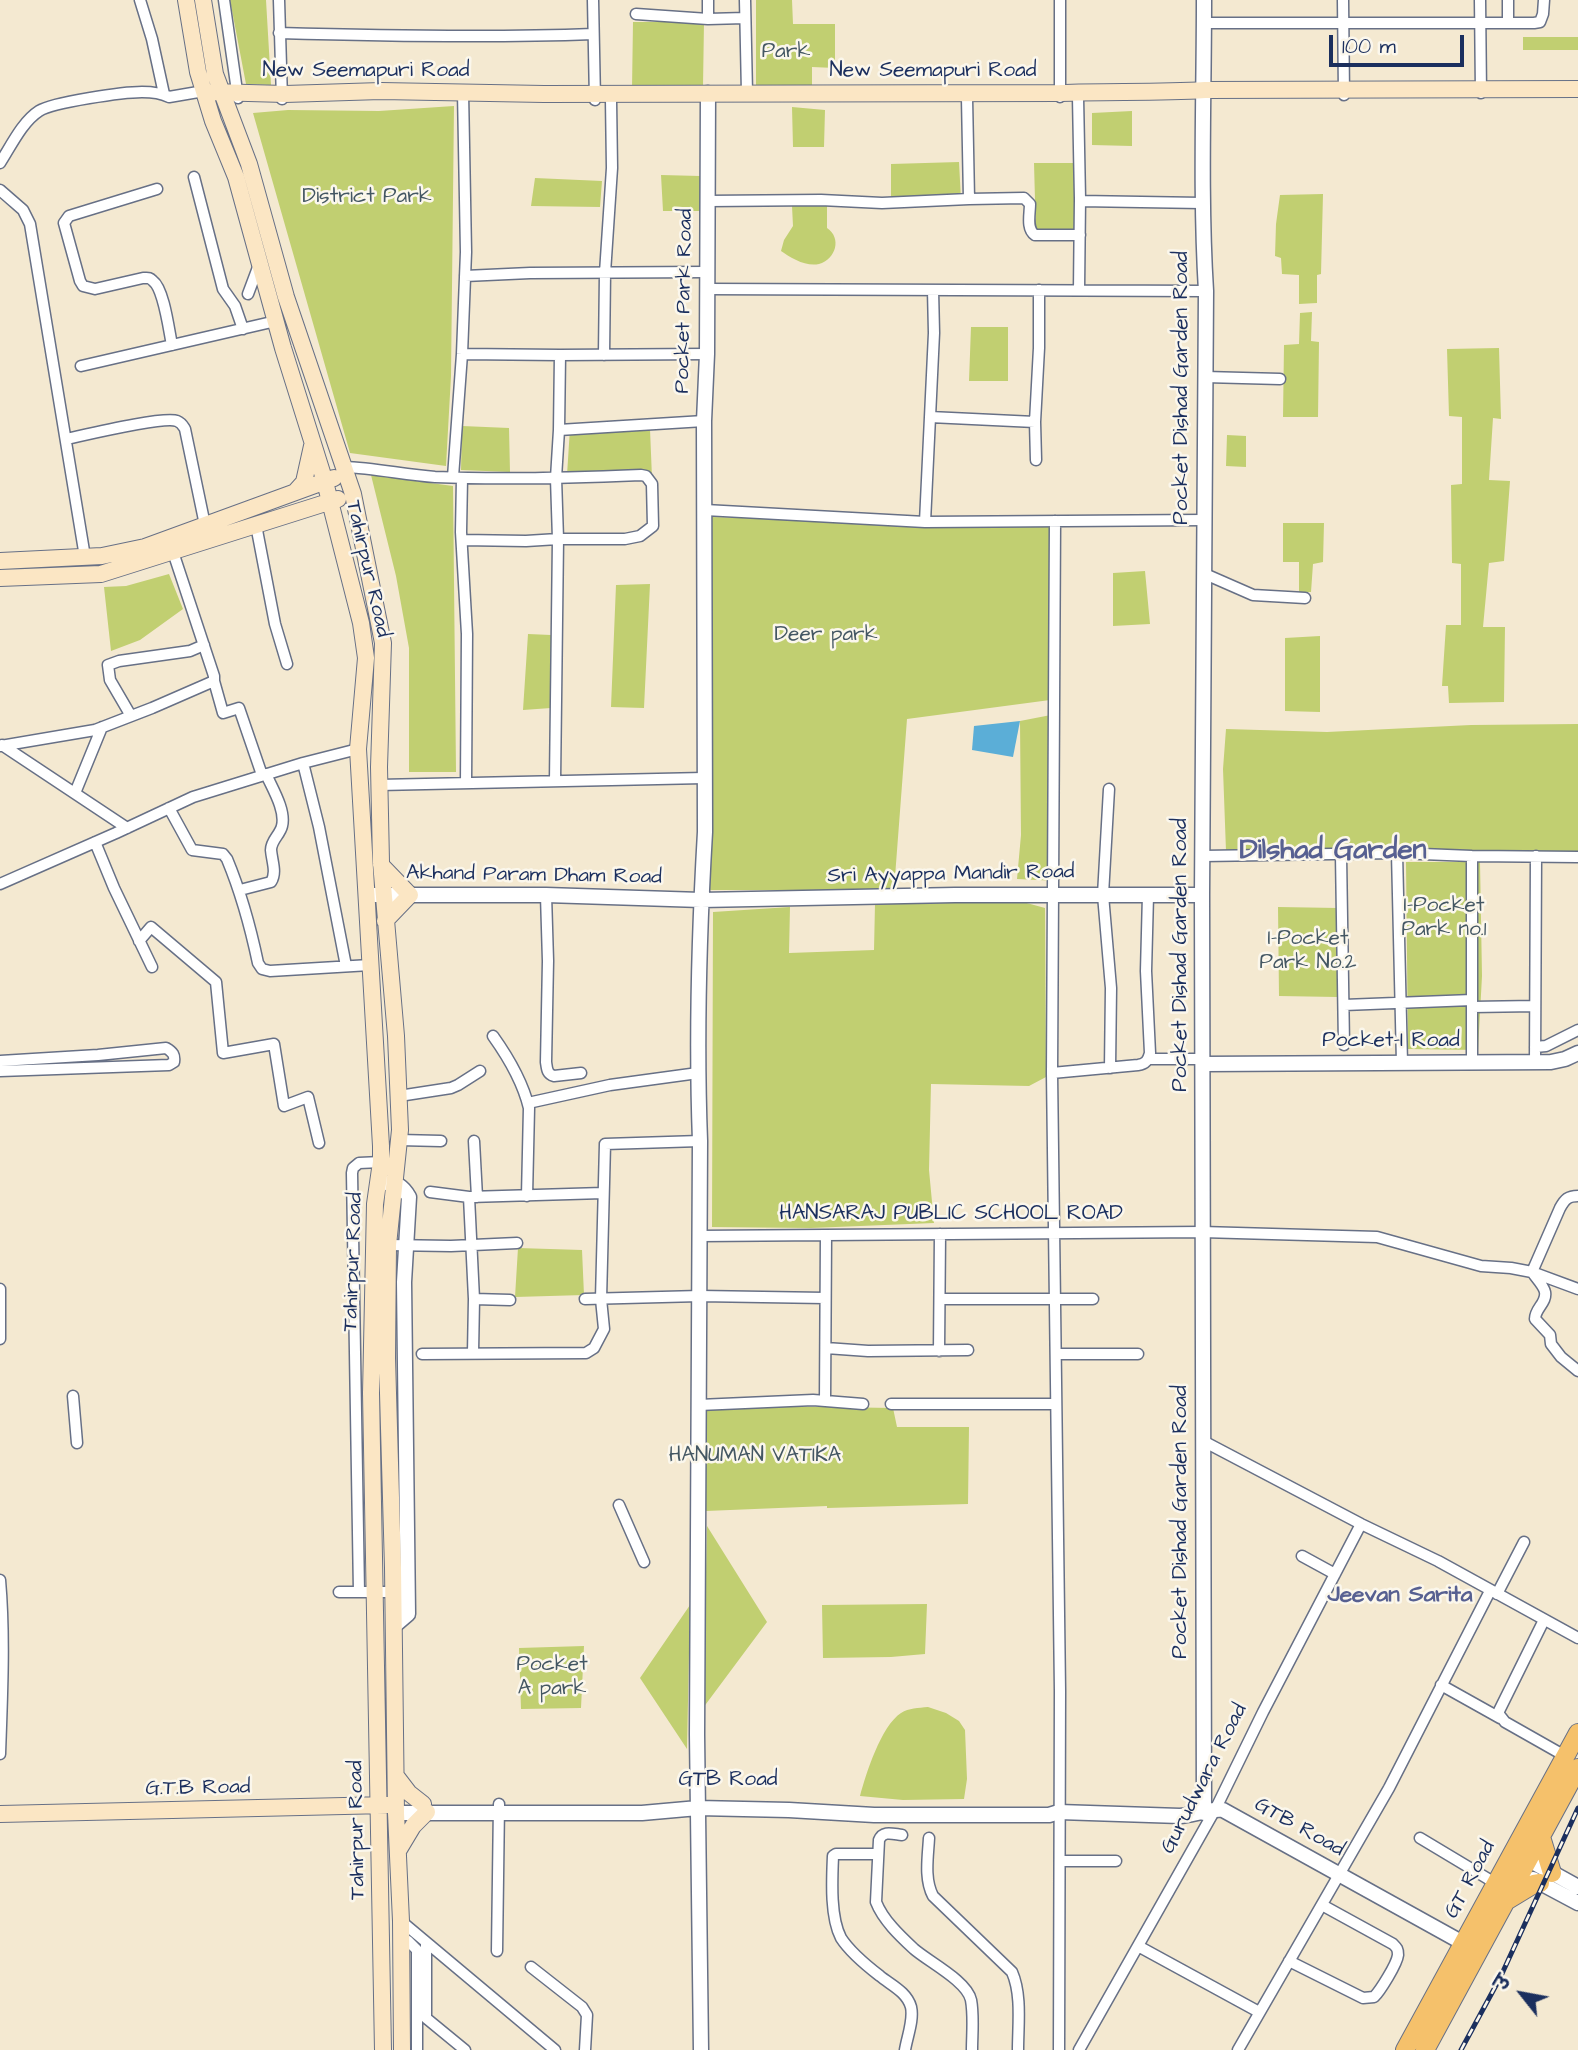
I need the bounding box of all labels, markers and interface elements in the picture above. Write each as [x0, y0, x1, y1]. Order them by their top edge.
scale bar [1333, 21, 1468, 65]
text: 100 m [1342, 32, 1396, 61]
park label: Park [762, 40, 810, 66]
street label: New Seemapuri Road [263, 59, 469, 85]
street label: New Seemapuri Road [830, 59, 1036, 85]
park label: District Park [302, 185, 432, 211]
street label: Pocket Park Road [671, 208, 699, 394]
street label: Pocket Dishad Garden Road [1170, 251, 1196, 525]
street label: Tahirpur Road [339, 498, 395, 640]
park label: Deer park [774, 623, 878, 649]
street label: Pocket Dishad Garden Road [1169, 818, 1195, 1092]
district label: Dilshad Garden [1239, 835, 1427, 869]
street label: Sri Ayyappa Mandir Road [827, 860, 1075, 890]
street label: Akhand Param Dham Road [406, 861, 662, 891]
park label: I-Pocket Park no.1 [1402, 894, 1486, 944]
park label: I-Pocket Park No.2 [1260, 927, 1356, 977]
street label: Pocket-I Road [1322, 1029, 1460, 1055]
street label: Tahirpur Road [339, 1192, 369, 1332]
street label: HANSARAJ PUBLIC SCHOOL ROAD [779, 1202, 1123, 1228]
street label: Pocket Dishad Garden Road [1169, 1385, 1195, 1659]
park label: HANUMAN VATIKA [669, 1444, 841, 1470]
district label: Jeevan Sarita [1327, 1582, 1473, 1610]
park label: Pocket A park [516, 1653, 588, 1703]
street label: Gurudwara Road [1156, 1700, 1254, 1858]
street label: Tahirpur Road [344, 1760, 372, 1900]
street label: GTB Road [678, 1768, 778, 1794]
street label: G.T.B Road [145, 1775, 251, 1803]
street label: GTB Road [1250, 1793, 1348, 1863]
street label: GT Road [1440, 1837, 1502, 1923]
north arrow [1487, 1959, 1557, 2029]
text: उ [1489, 1971, 1518, 1995]

